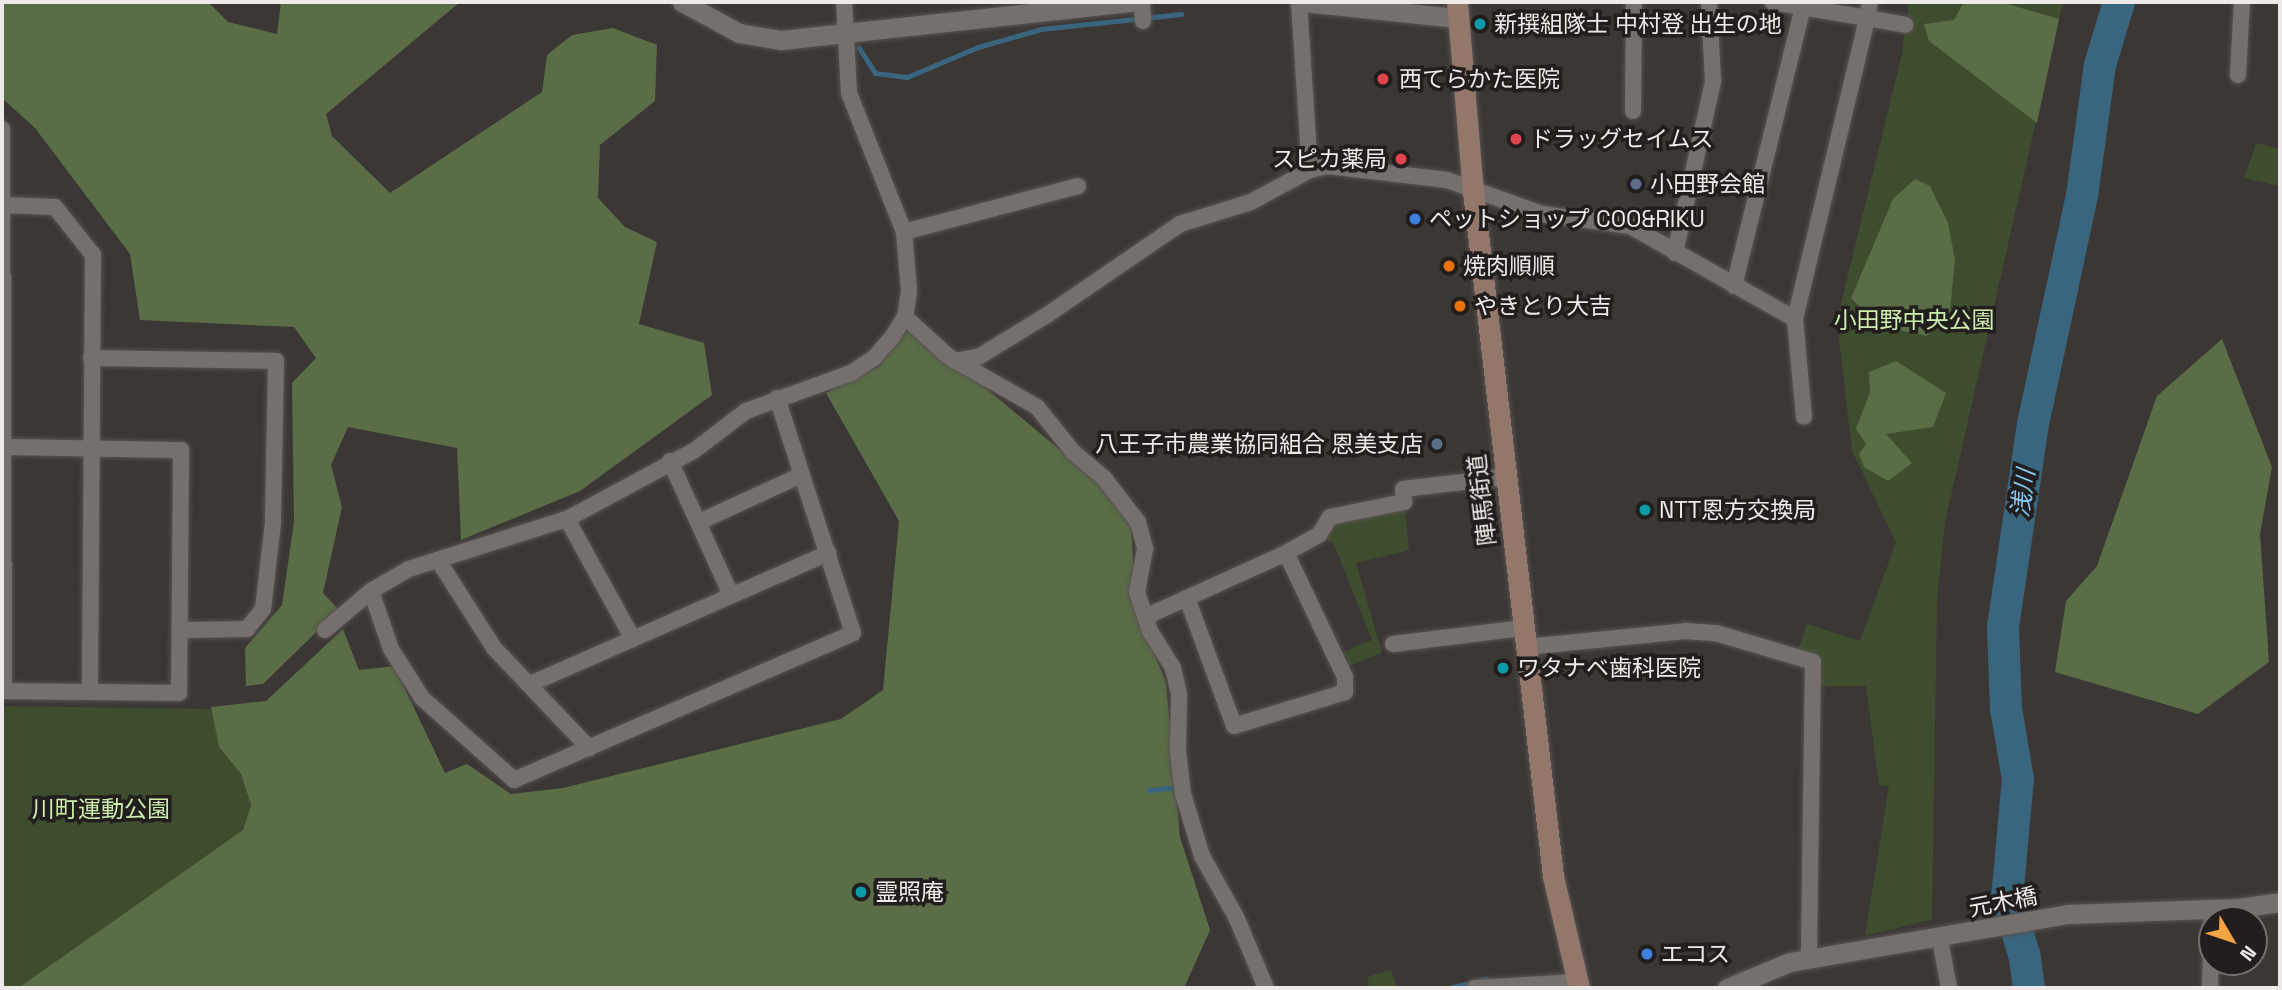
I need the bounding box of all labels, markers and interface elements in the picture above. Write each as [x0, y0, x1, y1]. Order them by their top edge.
place label: 新撰組隊士 中村登 出生の地 [1494, 10, 1782, 38]
marker: 新撰組隊士 中村登 出生の地 [1472, 16, 1488, 32]
place label: 西てらかた医院 [1399, 65, 1560, 93]
marker: 西てらかた医院 [1373, 69, 1393, 89]
place label: ドラッグセイムス [1530, 125, 1714, 153]
marker: ドラッグセイムス [1508, 131, 1524, 147]
place label: スピカ薬局 [1272, 145, 1387, 173]
marker: スピカ薬局 [1393, 151, 1409, 167]
place label: 小田野会館 [1650, 170, 1765, 198]
marker: 小田野会館 [1628, 176, 1644, 192]
place label: ペットショップ COO&RIKU [1429, 205, 1705, 233]
marker: ペットショップ COO&RIKU [1407, 211, 1423, 227]
place label: 焼肉順順 [1463, 252, 1555, 280]
marker: 焼肉順順 [1441, 258, 1457, 274]
place label: やきとり大吉 [1474, 292, 1612, 320]
marker: やきとり大吉 [1452, 298, 1468, 314]
park label: 小田野中央公園 [1834, 306, 1994, 334]
place label: 八王子市農業協同組合 恩美支店 [1095, 430, 1423, 458]
marker: 八王子市農業協同組合 恩美支店 [1429, 436, 1445, 452]
street label: 陣馬街道 [1463, 453, 1501, 547]
water label: 浅川 [2005, 467, 2041, 519]
place label: NTT恩方交換局 [1659, 496, 1816, 524]
marker: NTT恩方交換局 [1637, 502, 1653, 518]
place label: ワタナベ歯科医院 [1517, 654, 1701, 682]
marker: ワタナベ歯科医院 [1495, 660, 1511, 676]
park label: 川町運動公園 [32, 795, 170, 823]
place label: 霊照庵 [875, 878, 944, 906]
street label: 元木橋 [1967, 882, 2039, 922]
marker: 霊照庵 [853, 884, 869, 900]
north arrow [2198, 906, 2268, 976]
place label: エコス [1661, 940, 1730, 968]
text: N [2234, 940, 2262, 966]
marker: エコス [1639, 946, 1655, 962]

